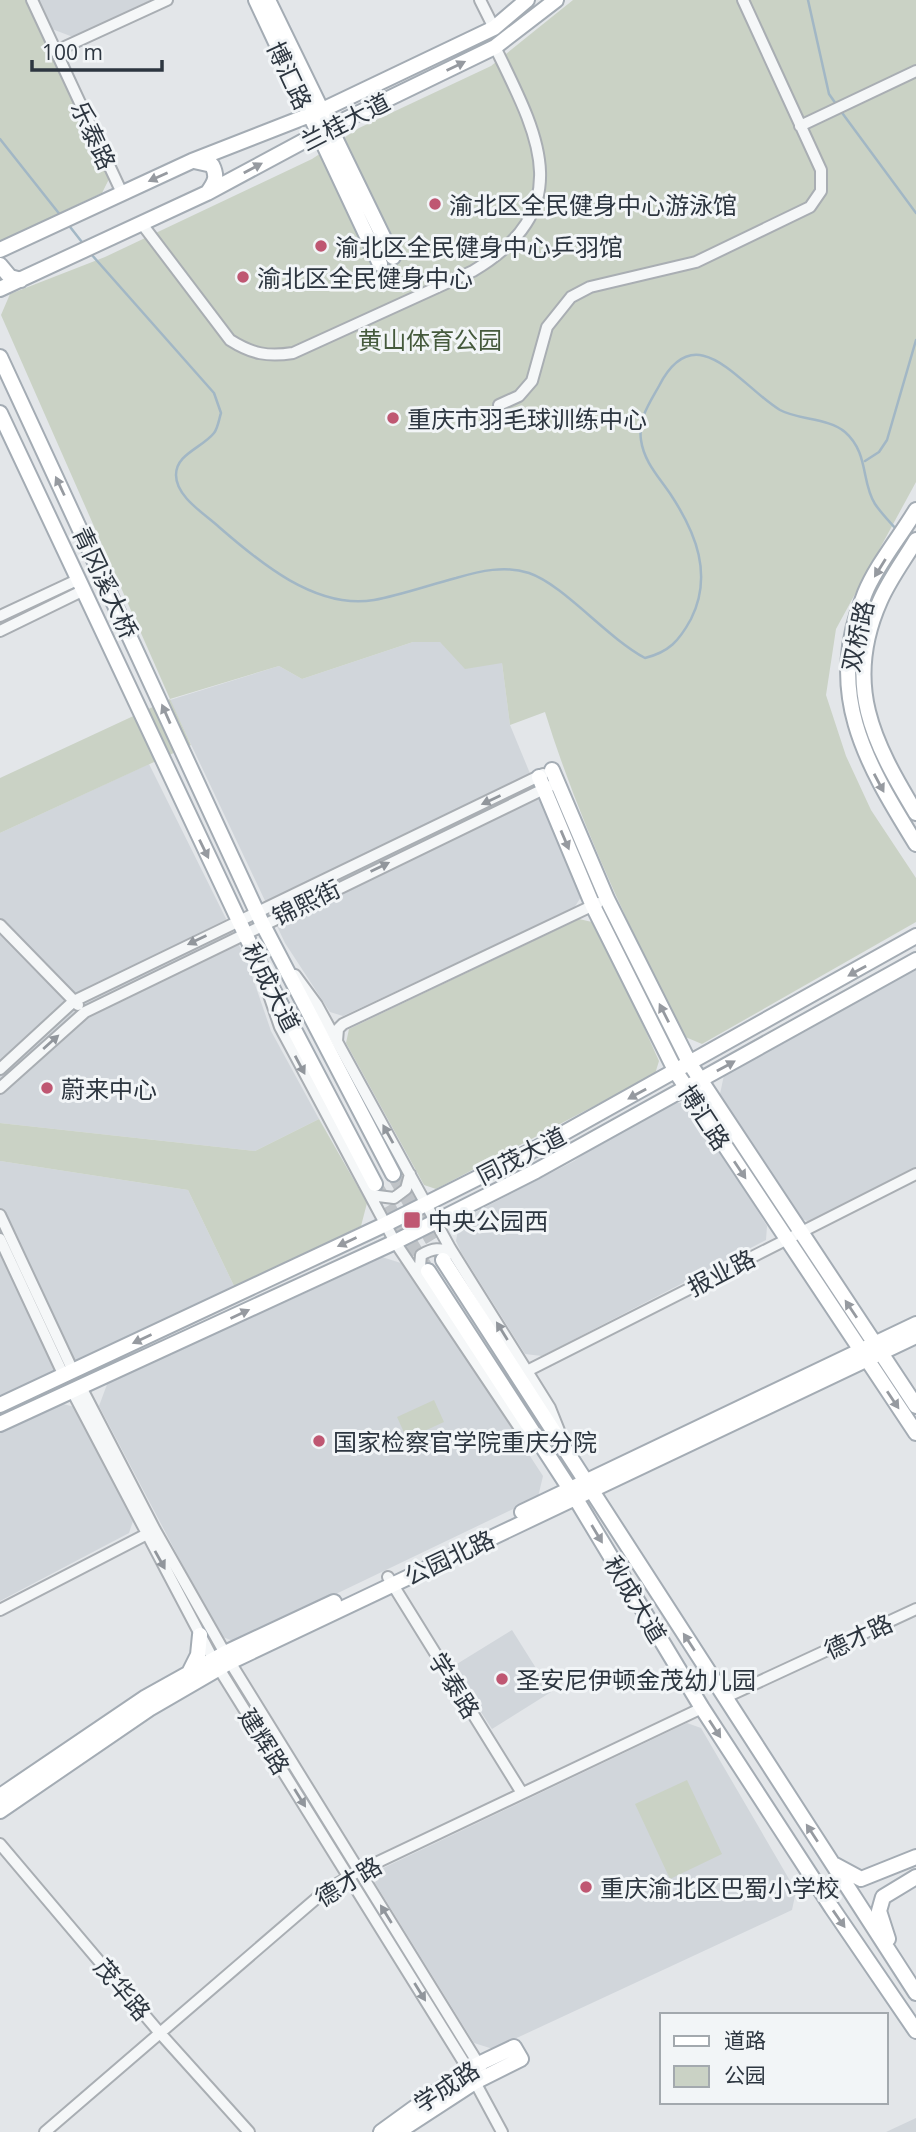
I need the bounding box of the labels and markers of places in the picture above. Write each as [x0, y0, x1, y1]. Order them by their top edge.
place label: 渝北区全民健身中心游泳馆 [449, 188, 737, 221]
marker: 渝北区全民健身中心游泳馆 [427, 196, 443, 212]
place label: 渝北区全民健身中心乒羽馆 [335, 230, 623, 263]
marker: 渝北区全民健身中心乒羽馆 [313, 238, 329, 254]
place label: 渝北区全民健身中心 [257, 261, 473, 294]
marker: 渝北区全民健身中心 [235, 269, 251, 285]
place label: 重庆市羽毛球训练中心 [407, 402, 647, 435]
marker: 重庆市羽毛球训练中心 [385, 410, 401, 426]
place label: 蔚来中心 [61, 1072, 157, 1105]
marker: 蔚来中心 [39, 1080, 55, 1096]
place label: 中央公园西 [428, 1204, 548, 1237]
marker: 中央公园西 [402, 1210, 422, 1230]
place label: 国家检察官学院重庆分院 [333, 1425, 597, 1458]
marker: 国家检察官学院重庆分院 [311, 1433, 327, 1449]
place label: 圣安尼伊顿金茂幼儿园 [516, 1663, 756, 1696]
marker: 圣安尼伊顿金茂幼儿园 [494, 1671, 510, 1687]
place label: 重庆渝北区巴蜀小学校 [600, 1871, 840, 1904]
marker: 重庆渝北区巴蜀小学校 [578, 1879, 594, 1895]

